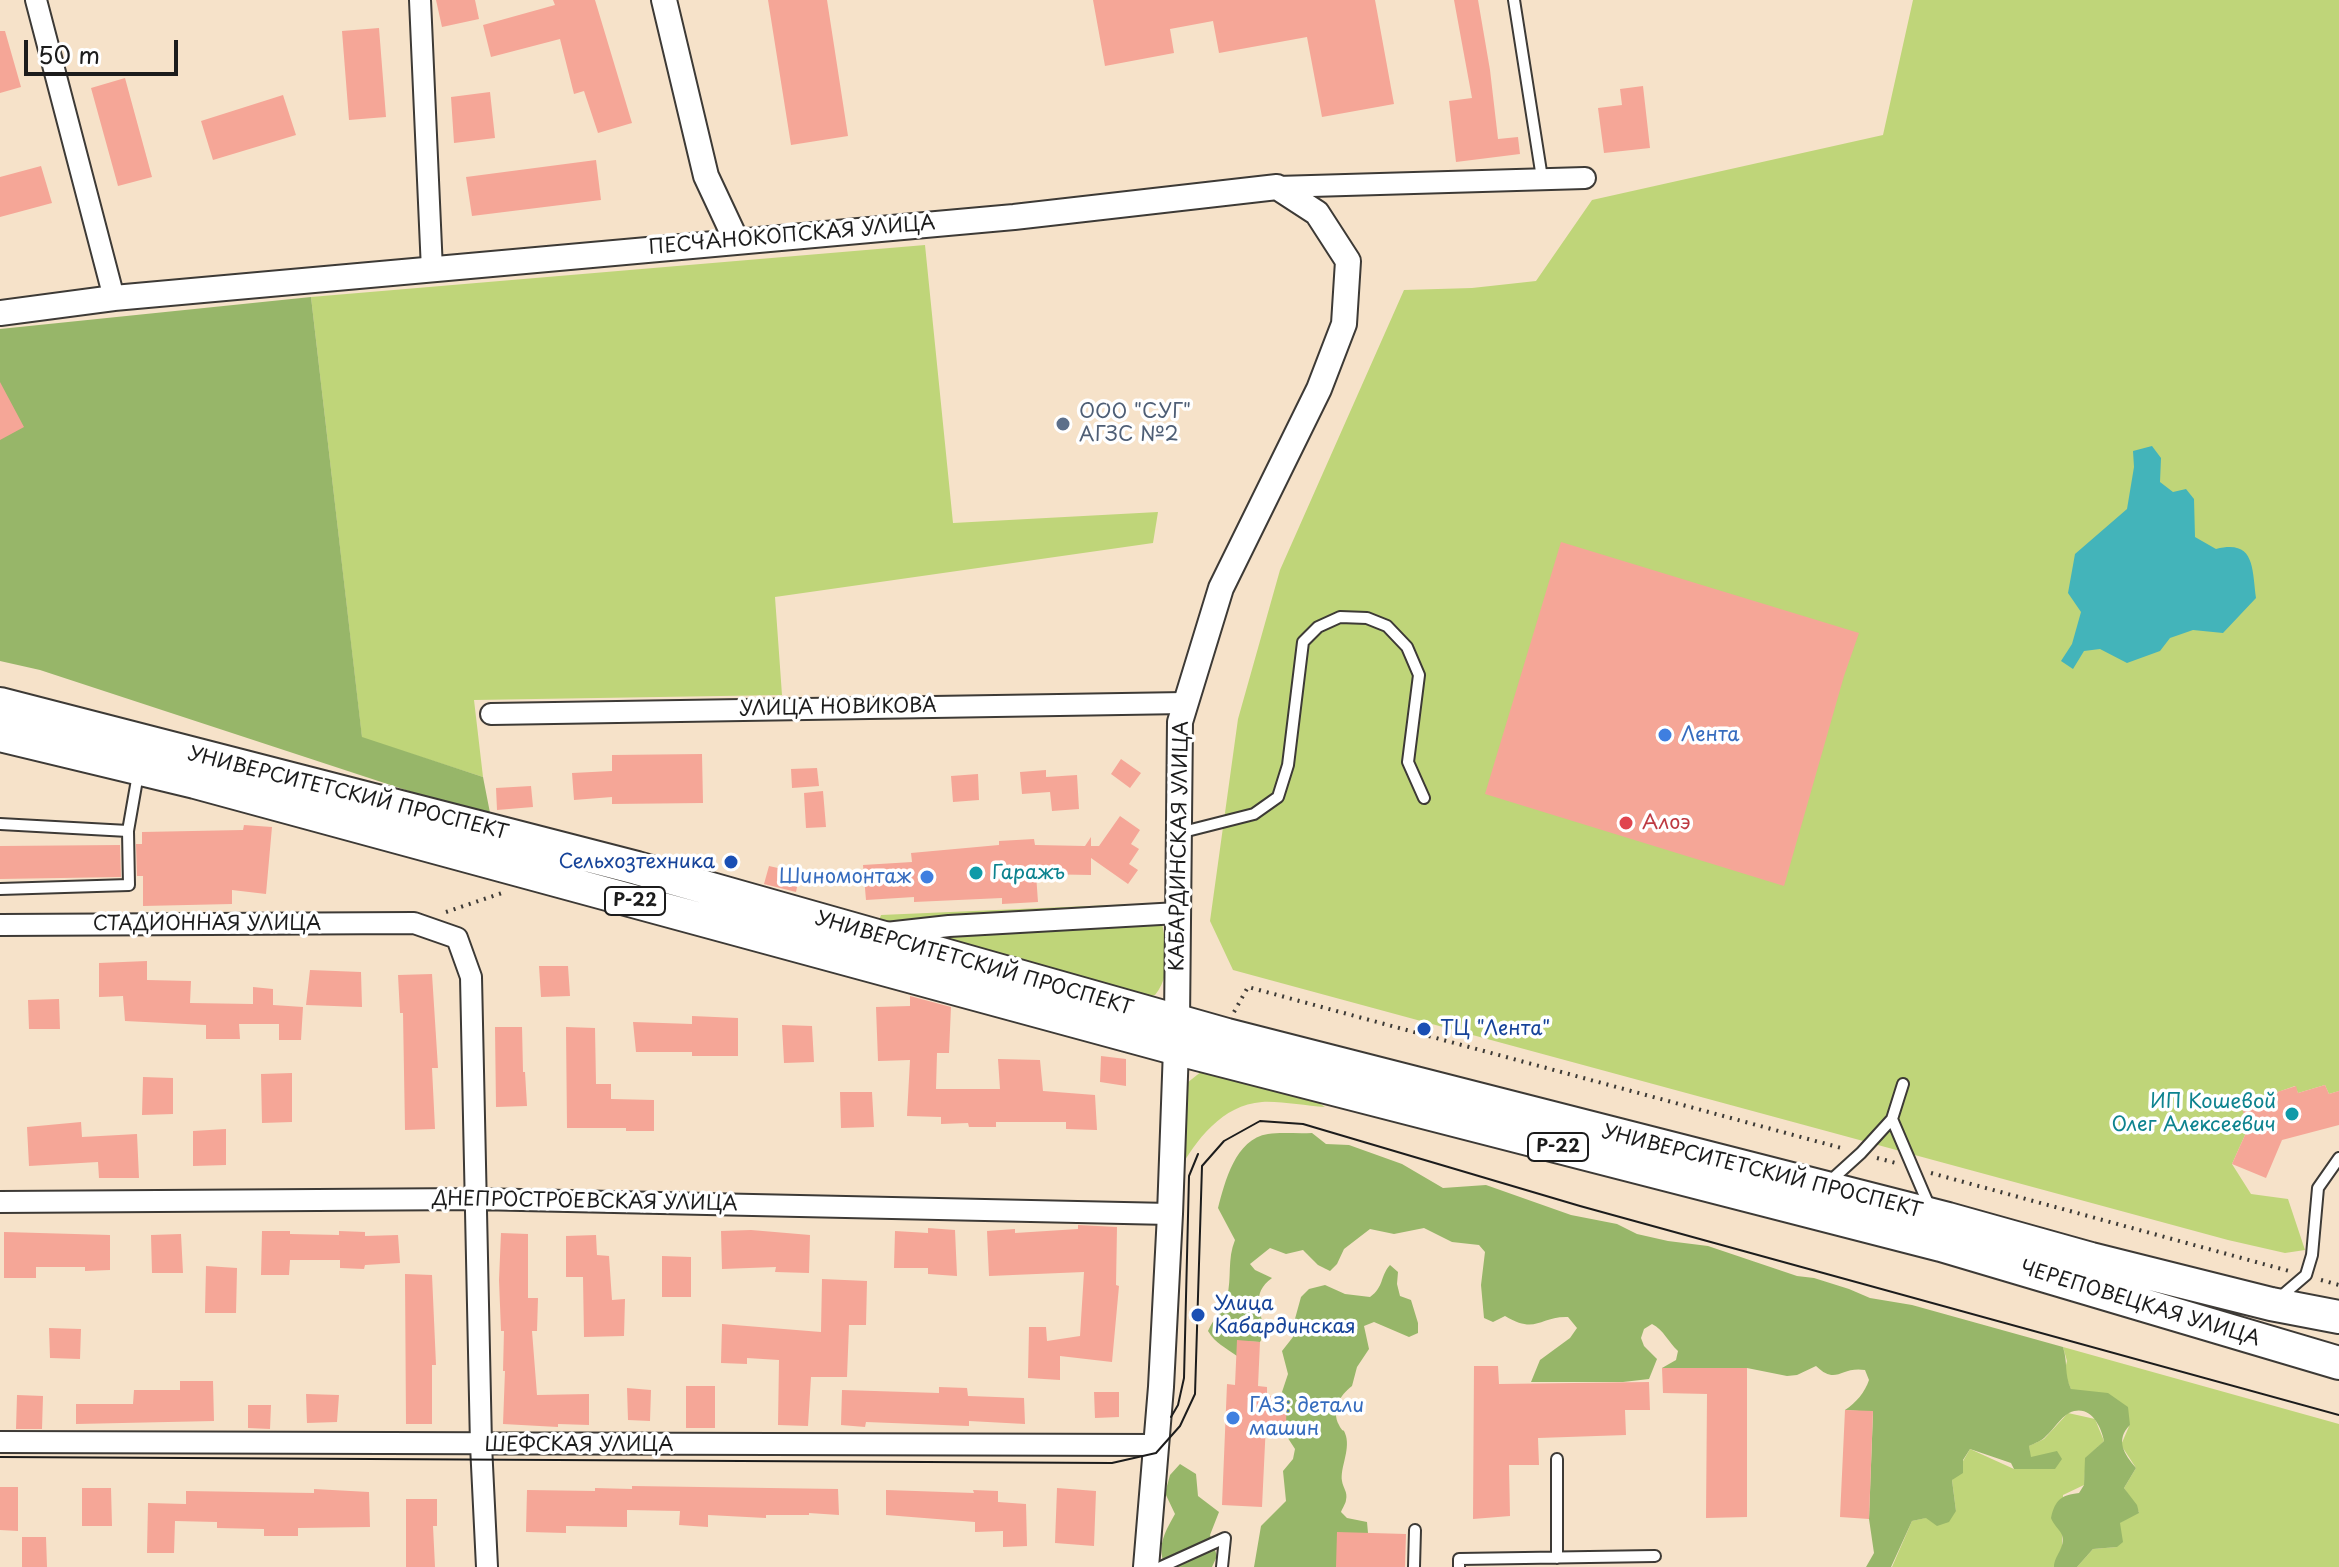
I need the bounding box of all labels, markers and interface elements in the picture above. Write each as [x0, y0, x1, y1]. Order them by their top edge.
scale bar [28, 24, 182, 74]
text: 50 m [38, 36, 100, 72]
street label: ПЕСЧАНОКОПСКАЯ УЛИЦА [648, 212, 936, 260]
place label: ООО "СУГ" АГЗС №2 [1079, 400, 1191, 447]
marker: ООО "СУГ" АГЗС №2 [1054, 415, 1072, 433]
street label: УЛИЦА НОВИКОВА [739, 694, 937, 722]
street label: КАБАРДИНСКАЯ УЛИЦА [1166, 721, 1194, 971]
place label: Лента [1681, 723, 1740, 747]
marker: Лента [1656, 726, 1674, 744]
street label: УНИВЕРСИТЕТСКИЙ ПРОСПЕКТ [185, 743, 511, 845]
place label: Алоэ [1642, 811, 1691, 835]
marker: Алоэ [1617, 814, 1635, 832]
place label: Сельхозтехника [558, 850, 715, 874]
marker: Сельхозтехника [722, 853, 740, 871]
place label: Гаражъ [992, 861, 1065, 885]
marker: Гаражъ [967, 864, 985, 882]
place label: Шиномонтаж [779, 865, 911, 889]
marker: Шиномонтаж [918, 868, 936, 886]
road number: Р-22 [605, 887, 665, 915]
street label: УНИВЕРСИТЕТСКИЙ ПРОСПЕКТ [812, 907, 1136, 1021]
street label: СТАДИОННАЯ УЛИЦА [93, 912, 321, 936]
place label: ТЦ "Лента" [1440, 1017, 1550, 1041]
marker: ТЦ "Лента" [1415, 1020, 1433, 1038]
place label: ИП Кошевой Олег Алексеевич [2111, 1090, 2276, 1137]
marker: ИП Кошевой Олег Алексеевич [2283, 1105, 2301, 1123]
street label: УНИВЕРСИТЕТСКИЙ ПРОСПЕКТ [1599, 1121, 1925, 1223]
road number: Р-22 [1528, 1133, 1588, 1161]
street label: ДНЕПРОСТРОЕВСКАЯ УЛИЦА [432, 1187, 738, 1217]
street label: ЧЕРЕПОВЕЦКАЯ УЛИЦА [2017, 1256, 2263, 1352]
place label: Улица Кабардинская [1214, 1292, 1356, 1339]
marker: Улица Кабардинская [1189, 1306, 1207, 1324]
place label: ГАЗ: детали машин [1249, 1394, 1364, 1441]
marker: ГАЗ: детали машин [1224, 1409, 1242, 1427]
street label: ШЕФСКАЯ УЛИЦА [484, 1433, 674, 1457]

